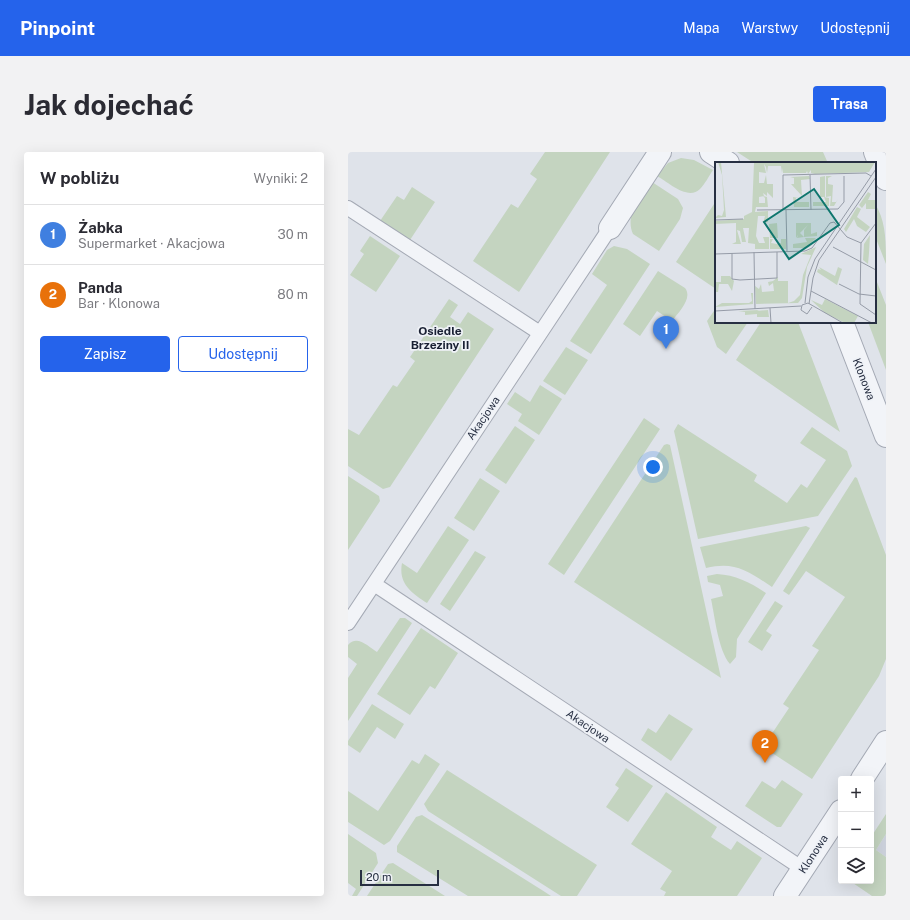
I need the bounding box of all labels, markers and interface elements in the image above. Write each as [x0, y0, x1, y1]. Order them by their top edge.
text: Pinpoint [20, 17, 95, 39]
text: Mapa [683, 20, 719, 36]
text: Warstwy [741, 20, 798, 36]
text: Udostępnij [820, 20, 890, 36]
button: Trasa [813, 86, 886, 122]
text: Jak dojechać [24, 88, 194, 121]
inset map [715, 162, 876, 323]
text: W pobliżu [40, 168, 119, 188]
text: Wyniki: 2 [254, 171, 308, 186]
text: Żabka [78, 219, 123, 236]
text: 1 [50, 227, 56, 242]
text: 30 m [278, 227, 308, 242]
text: Supermarket · Akacjowa [78, 236, 225, 251]
text: Panda [78, 279, 123, 296]
text: 2 [49, 287, 57, 302]
text: 80 m [277, 287, 308, 302]
text: Bar · Klonowa [78, 296, 160, 311]
pin: 1 [653, 316, 679, 349]
district label: Osiedle Brzeziny II [411, 324, 469, 352]
button: Zapisz [40, 336, 170, 372]
button: Udostępnij [178, 336, 308, 372]
street label: Klonowa [851, 356, 877, 402]
street label: Akacjowa [464, 394, 502, 442]
your location [643, 457, 663, 477]
street label: Akacjowa [564, 707, 612, 745]
pin: 2 [752, 730, 778, 763]
map controls [838, 776, 874, 884]
button: + [838, 776, 874, 812]
button: − [838, 812, 874, 848]
street label: Klonowa [796, 832, 830, 876]
button: layers [838, 848, 874, 884]
scale bar [360, 868, 439, 887]
text: 20 m [366, 871, 391, 883]

